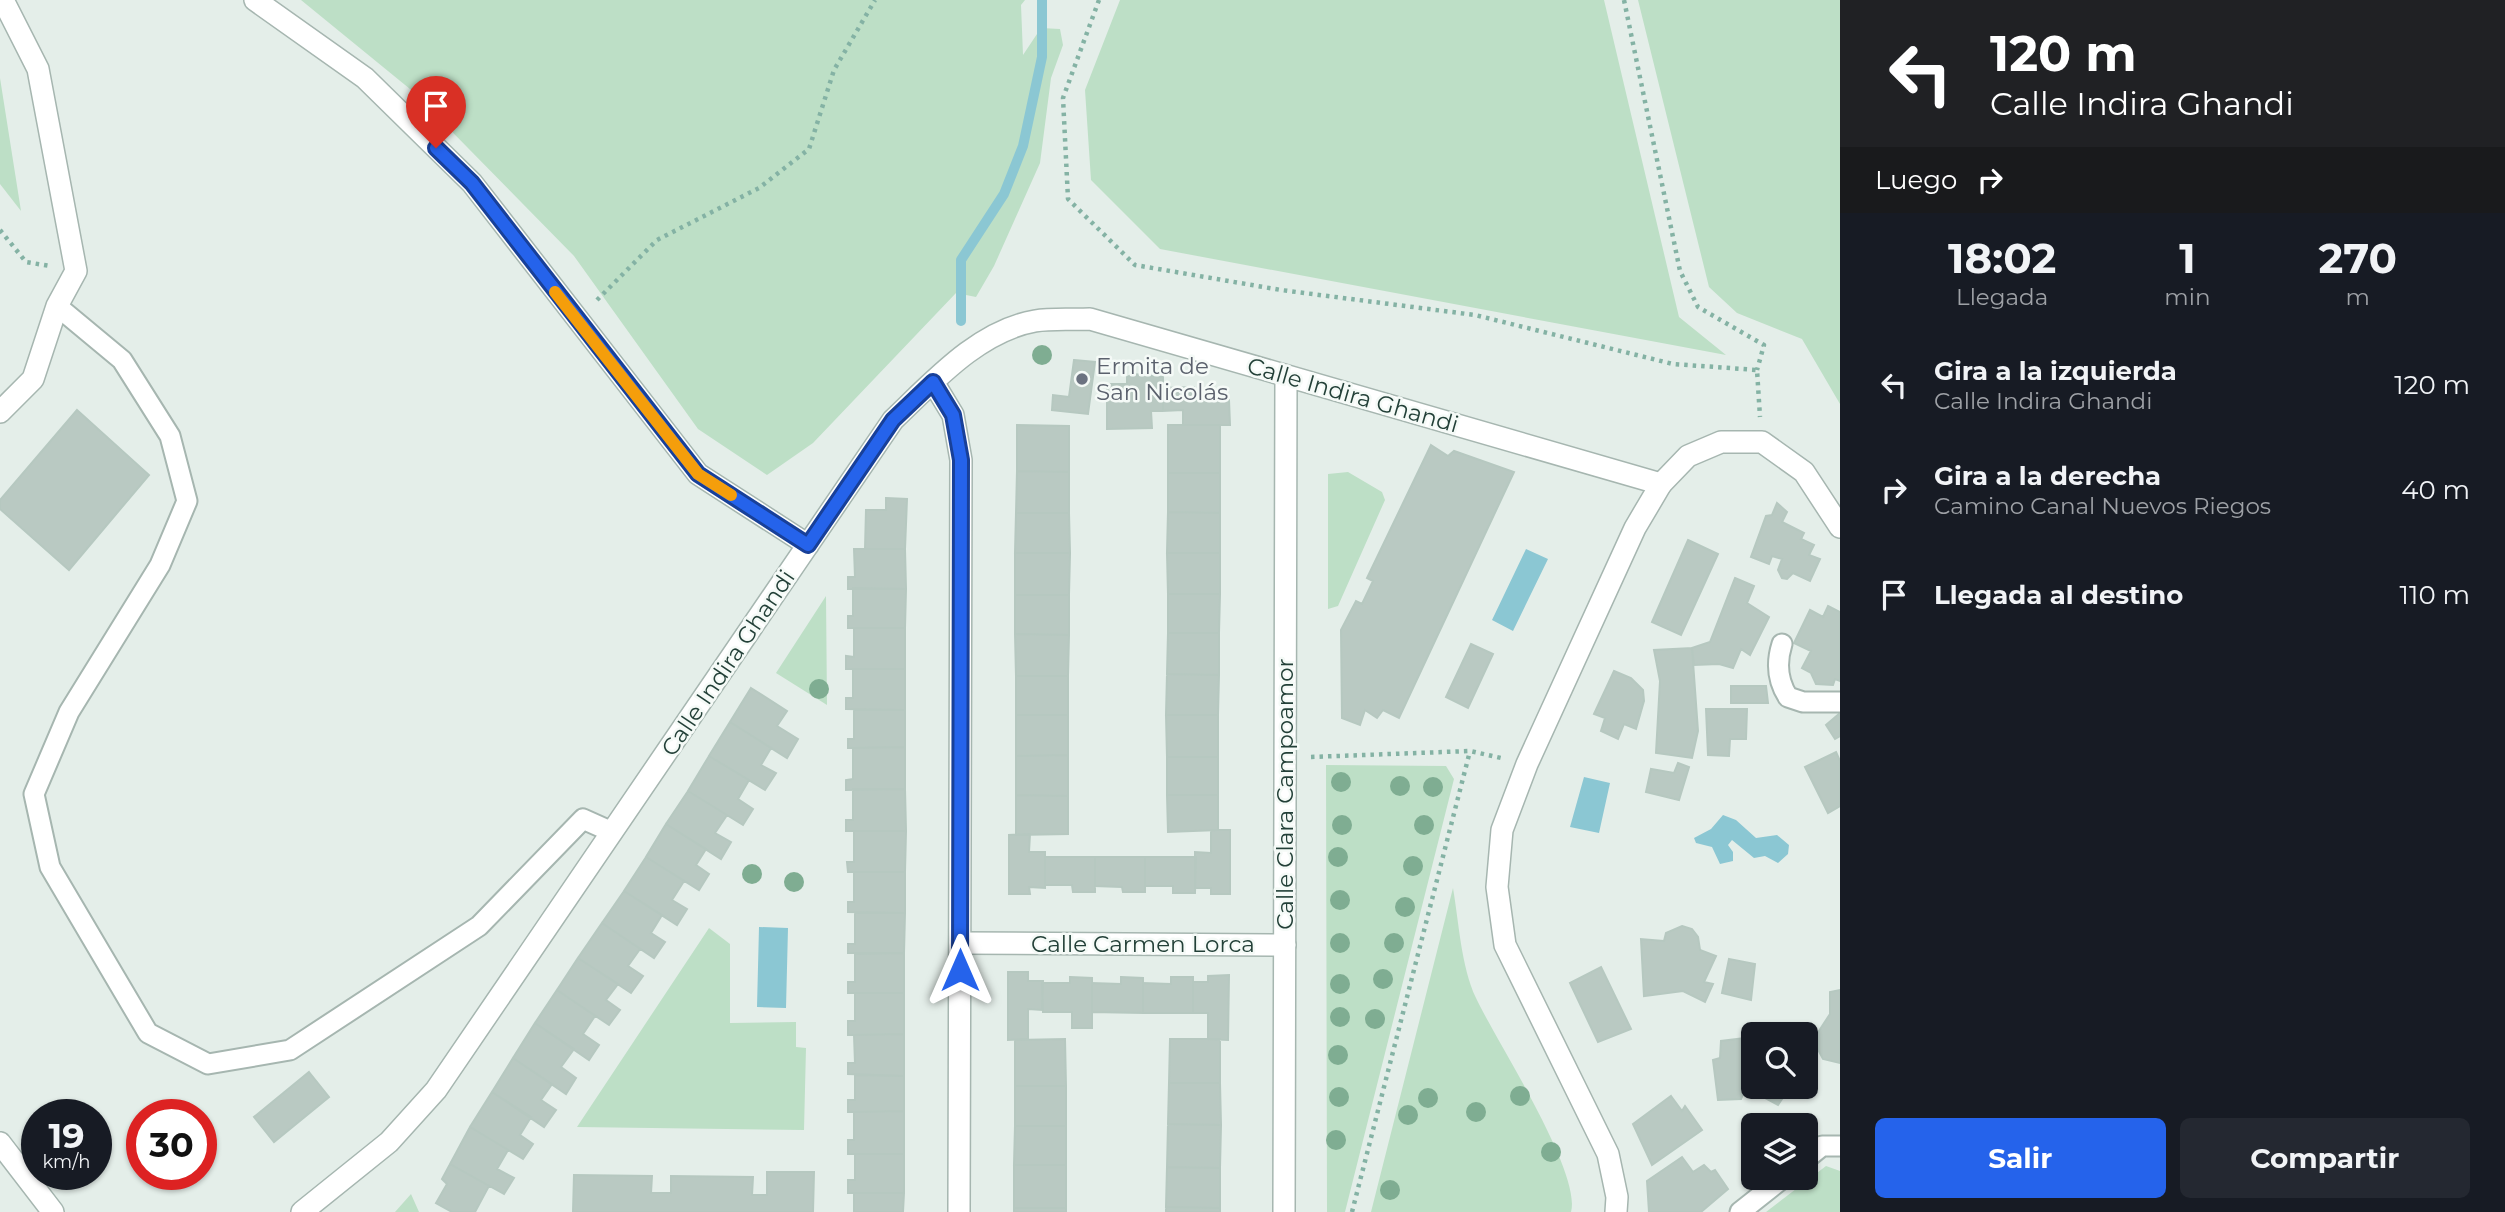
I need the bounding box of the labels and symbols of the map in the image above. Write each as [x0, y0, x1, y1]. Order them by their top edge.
pin [406, 76, 466, 148]
street label: Calle Indira Ghandi [1244, 351, 1462, 439]
place label: Ermita de San Nicolás [1096, 352, 1228, 406]
marker: Ermita de San Nicolás [1074, 371, 1090, 387]
street label: Calle Indira Ghandi [655, 565, 801, 761]
street label: Calle Clara Campoamor [1271, 658, 1299, 930]
street label: Calle Carmen Lorca [1031, 930, 1255, 958]
position arrow [923, 933, 997, 1007]
speed limit sign: 30 [126, 1099, 217, 1190]

